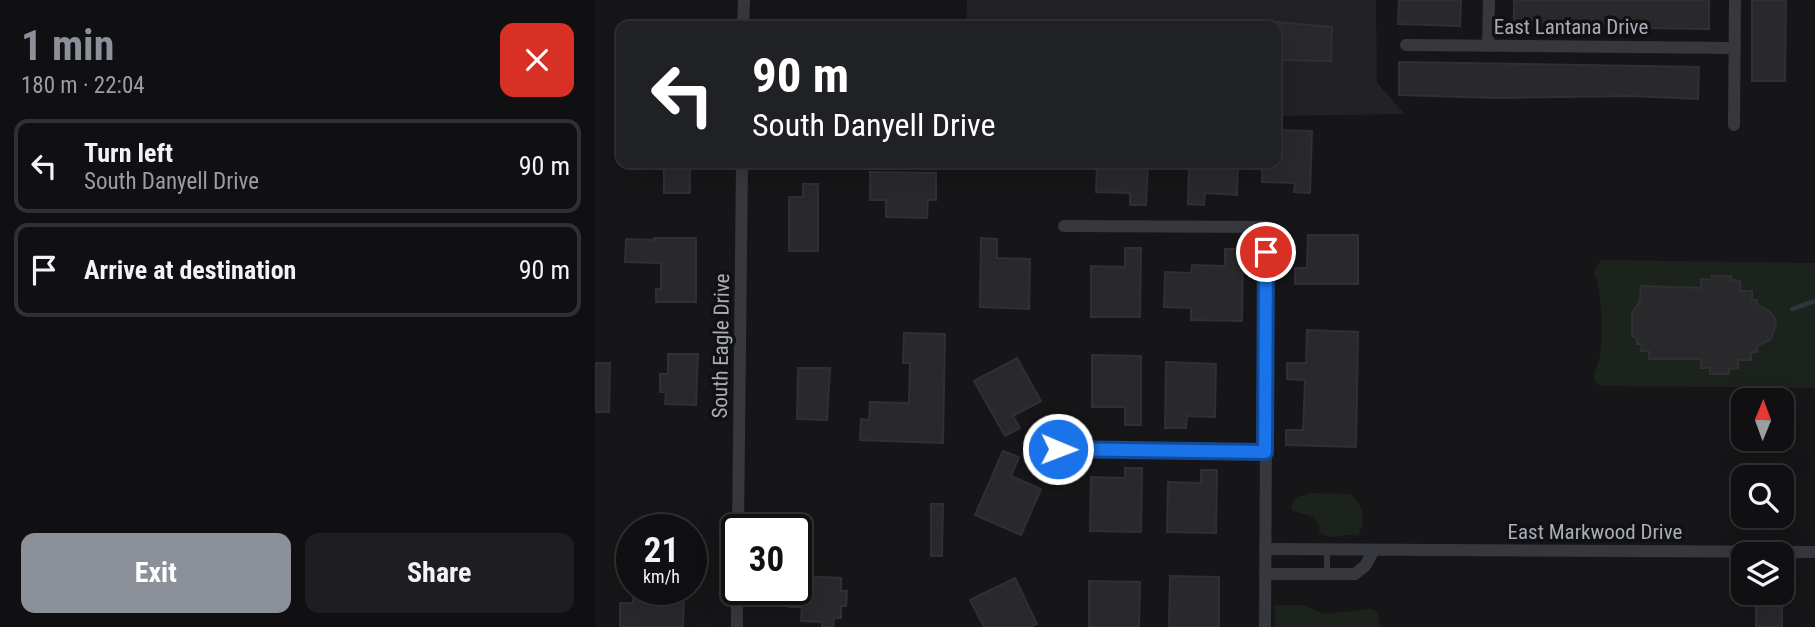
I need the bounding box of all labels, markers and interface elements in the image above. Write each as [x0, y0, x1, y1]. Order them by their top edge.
street label: East Lantana Drive [1494, 15, 1648, 39]
text: 1 min [21, 21, 114, 70]
button: close [500, 23, 574, 97]
text: 90 m [752, 47, 849, 104]
icon: left [637, 49, 728, 140]
text: 180 m · 22:04 [21, 72, 145, 99]
text: South Danyell Drive [752, 106, 995, 144]
text: Turn left [84, 138, 173, 168]
icon: left [25, 147, 63, 185]
text: 90 m [519, 151, 570, 181]
text: South Danyell Drive [84, 168, 259, 195]
pin [1236, 222, 1296, 282]
icon: arrive [1247, 233, 1285, 271]
icon: arrive [25, 251, 63, 289]
text: Arrive at destination [84, 255, 296, 285]
text: 90 m [519, 255, 570, 285]
street label: South Eagle Drive [708, 273, 734, 419]
north arrow [1731, 388, 1794, 452]
map controls [1731, 388, 1794, 605]
position arrow [1021, 412, 1095, 486]
button: search [1731, 465, 1794, 528]
speed limit sign: 30 [721, 514, 812, 605]
street label: East Markwood Drive [1508, 520, 1683, 544]
text: 21 [644, 530, 679, 571]
button: Exit [21, 533, 291, 613]
button: Share [305, 533, 574, 613]
button: layers [1731, 542, 1794, 605]
text: km/h [643, 566, 680, 587]

